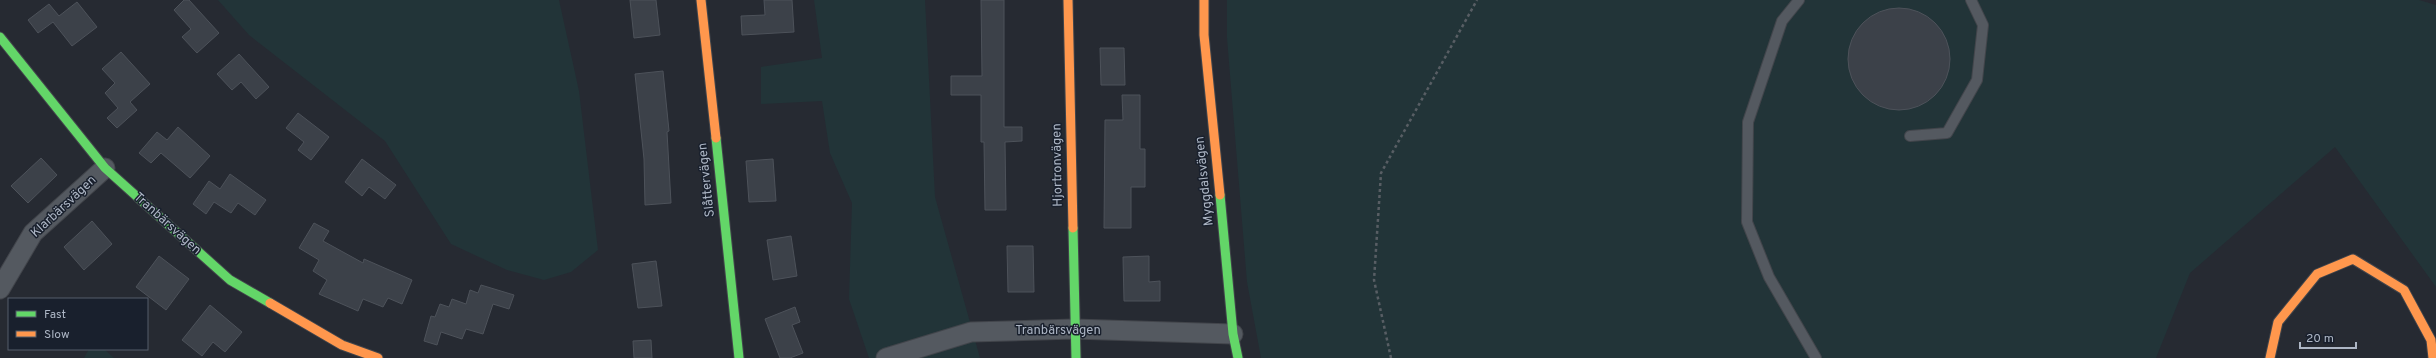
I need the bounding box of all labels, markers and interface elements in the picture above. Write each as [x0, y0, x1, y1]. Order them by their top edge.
street label: Hjortronvägen [1049, 123, 1067, 207]
street label: Myggdalsvägen [1192, 135, 1218, 227]
street label: Slåttervägen [695, 142, 719, 218]
street label: Klarbärsvägen [28, 173, 100, 241]
street label: Tranbärsvägen [130, 189, 204, 259]
legend [8, 298, 148, 350]
text: Fast [44, 307, 66, 323]
street label: Tranbärsvägen [1015, 323, 1101, 339]
scale bar [2300, 324, 2356, 350]
text: Slow [44, 327, 70, 343]
text: 20 m [2306, 331, 2334, 347]

